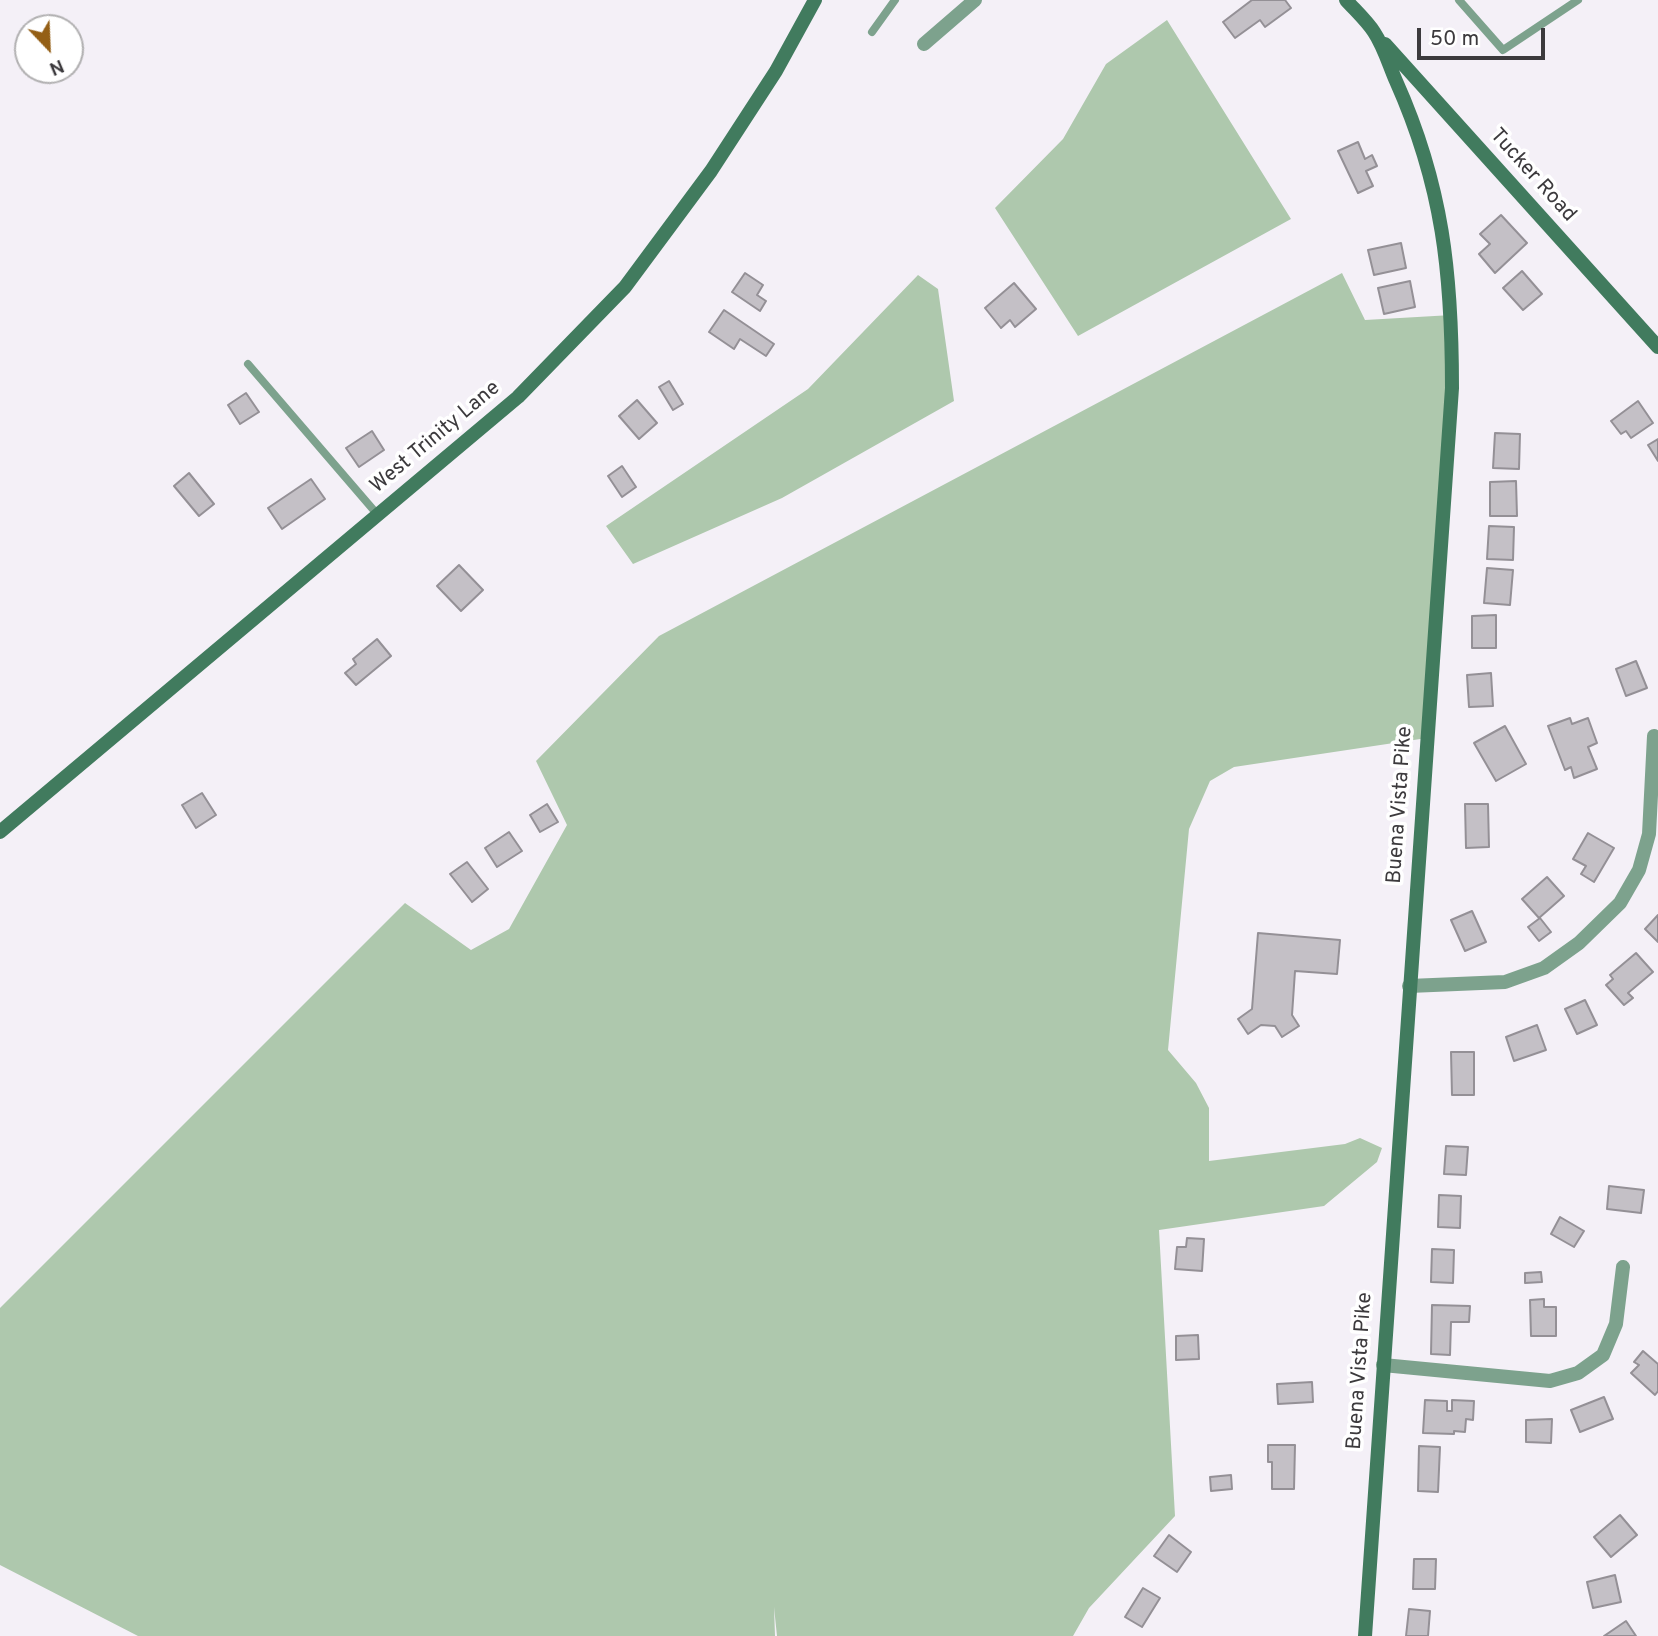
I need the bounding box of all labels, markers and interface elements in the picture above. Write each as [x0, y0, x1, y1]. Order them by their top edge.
north arrow [14, 14, 84, 84]
scale bar [1420, 14, 1548, 58]
text: 50 m [1430, 26, 1479, 53]
text: N [45, 53, 67, 80]
street label: Tucker Road [1483, 124, 1581, 228]
street label: West Trinity Lane [366, 376, 506, 500]
street label: Buena Vista Pike [1383, 725, 1419, 885]
street label: Buena Vista Pike [1343, 1291, 1379, 1451]

